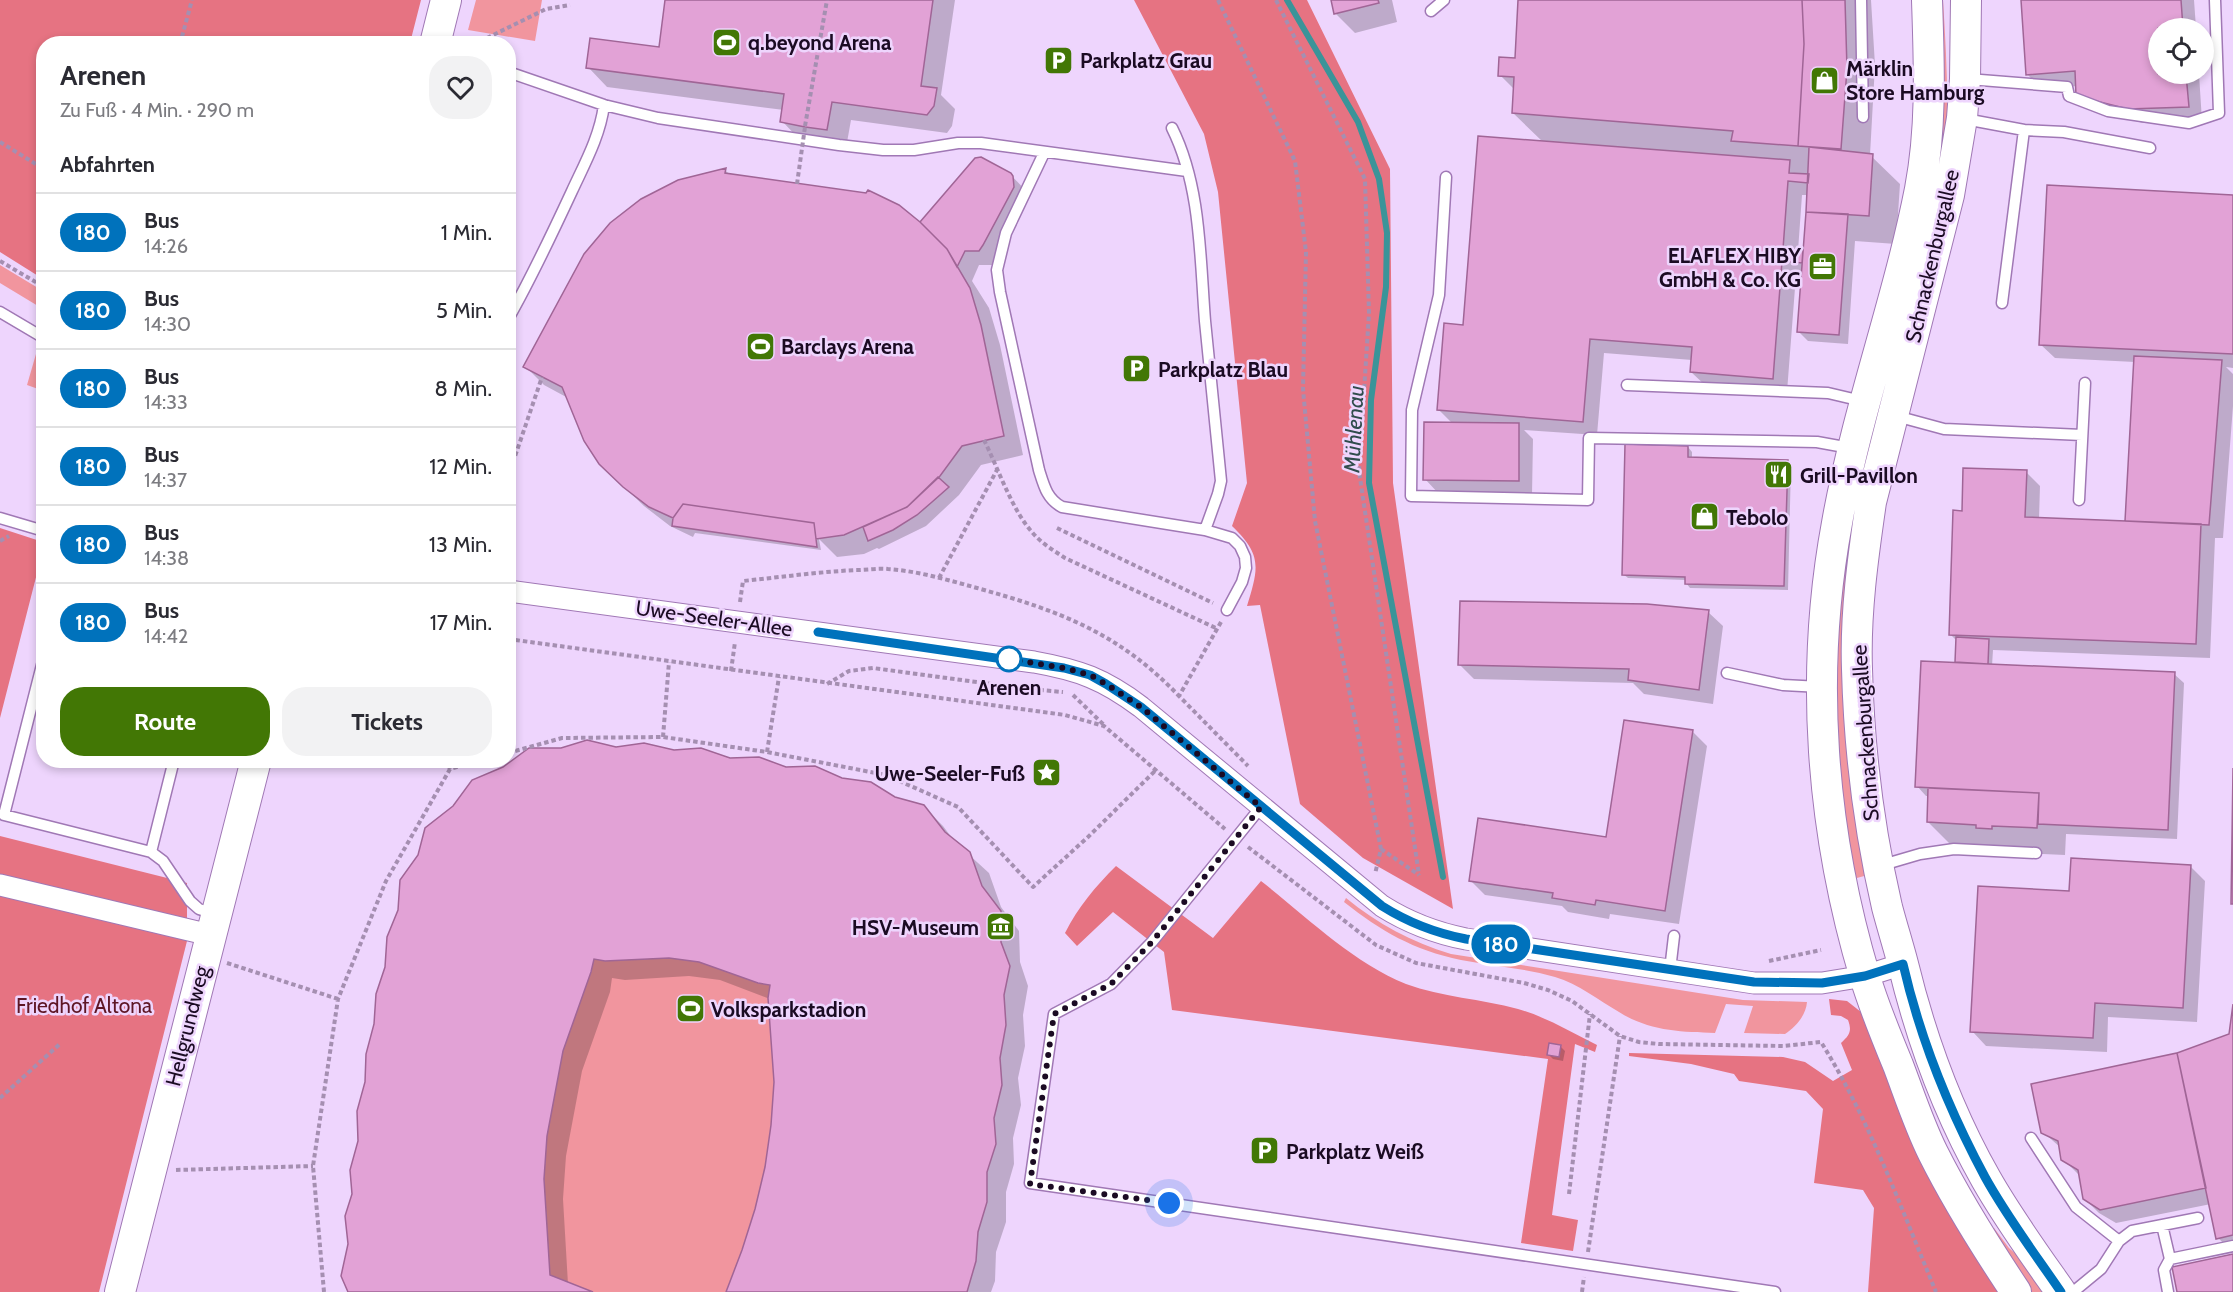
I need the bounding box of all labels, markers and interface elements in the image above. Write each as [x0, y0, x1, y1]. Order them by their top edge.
map controls [2148, 18, 2214, 84]
button: locate [2148, 18, 2214, 84]
sports icon: q.beyond Arena [711, 26, 743, 58]
place label: q.beyond Arena [748, 30, 892, 55]
parking icon: Parkplatz Grau [1043, 44, 1075, 76]
place label: Parkplatz Grau [1080, 48, 1212, 73]
button: heart [429, 56, 492, 119]
place label: Märklin Store Hamburg [1846, 56, 1985, 105]
text: Arenen [60, 58, 146, 92]
shop icon: Märklin Store Hamburg [1809, 64, 1841, 96]
text: Zu Fuß · 4 Min. · 290 m [60, 98, 254, 122]
text: Abfahrten [60, 151, 155, 178]
street label: Schnackenburgallee [1900, 167, 1964, 345]
text: Bus [144, 207, 179, 234]
text: 1 Min. [441, 219, 492, 246]
text: 180 [75, 220, 111, 245]
text: 14:26 [144, 234, 188, 258]
place label: ELAFLEX HIBY GmbH & Co. KG [1659, 243, 1801, 292]
office icon: ELAFLEX HIBY GmbH & Co. KG [1806, 251, 1838, 283]
text: Bus [144, 285, 179, 312]
text: 5 Min. [436, 297, 492, 324]
text: 180 [75, 298, 111, 323]
text: 14:30 [144, 312, 191, 336]
sports icon: Barclays Arena [744, 330, 776, 362]
place label: Barclays Arena [781, 334, 915, 359]
parking icon: Parkplatz Blau [1121, 353, 1153, 385]
place label: Parkplatz Blau [1158, 357, 1288, 382]
text: Bus [144, 363, 179, 390]
text: 8 Min. [435, 375, 492, 402]
text: 180 [75, 376, 111, 401]
water label: Mühlenau [1338, 385, 1370, 474]
text: 14:33 [144, 390, 188, 414]
text: Bus [144, 441, 179, 468]
text: 12 Min. [429, 453, 492, 480]
text: 180 [75, 454, 111, 479]
restaurant icon: Grill-Pavillon [1763, 459, 1795, 491]
place label: Grill-Pavillon [1800, 463, 1918, 488]
text: 14:37 [144, 468, 187, 492]
shop icon: Tebolo [1689, 501, 1721, 533]
place label: Tebolo [1726, 505, 1788, 530]
text: Bus [144, 519, 179, 546]
text: 13 Min. [429, 531, 492, 558]
text: 180 [75, 532, 111, 557]
text: 14:38 [144, 546, 189, 570]
street label: Uwe-Seeler-Allee [634, 595, 794, 641]
text: Bus [144, 597, 179, 624]
text: 17 Min. [430, 609, 492, 636]
text: 180 [75, 610, 111, 635]
text: 14:42 [144, 624, 188, 648]
street label: Schnackenburgallee [1846, 644, 1884, 822]
marker: Arenen [996, 646, 1022, 672]
place label: Arenen [977, 675, 1041, 700]
button: Route [60, 687, 270, 756]
button: Tickets [282, 687, 492, 756]
place icon: Uwe-Seeler-Fuß [1030, 757, 1062, 789]
place label: Uwe-Seeler-Fuß [874, 761, 1025, 786]
museum icon: HSV-Museum [984, 911, 1016, 943]
place label: HSV-Museum [852, 915, 979, 940]
line badge: 180 [1466, 924, 1535, 964]
text: 180 [1483, 932, 1519, 957]
street label: Hellgrundweg [160, 963, 214, 1089]
park label: Friedhof Altona [16, 993, 152, 1018]
sports icon: Volksparkstadion [674, 993, 706, 1025]
place label: Volksparkstadion [711, 997, 866, 1022]
parking icon: Parkplatz Weiß [1249, 1135, 1281, 1167]
place label: Parkplatz Weiß [1286, 1139, 1424, 1164]
your location [1154, 1188, 1184, 1218]

